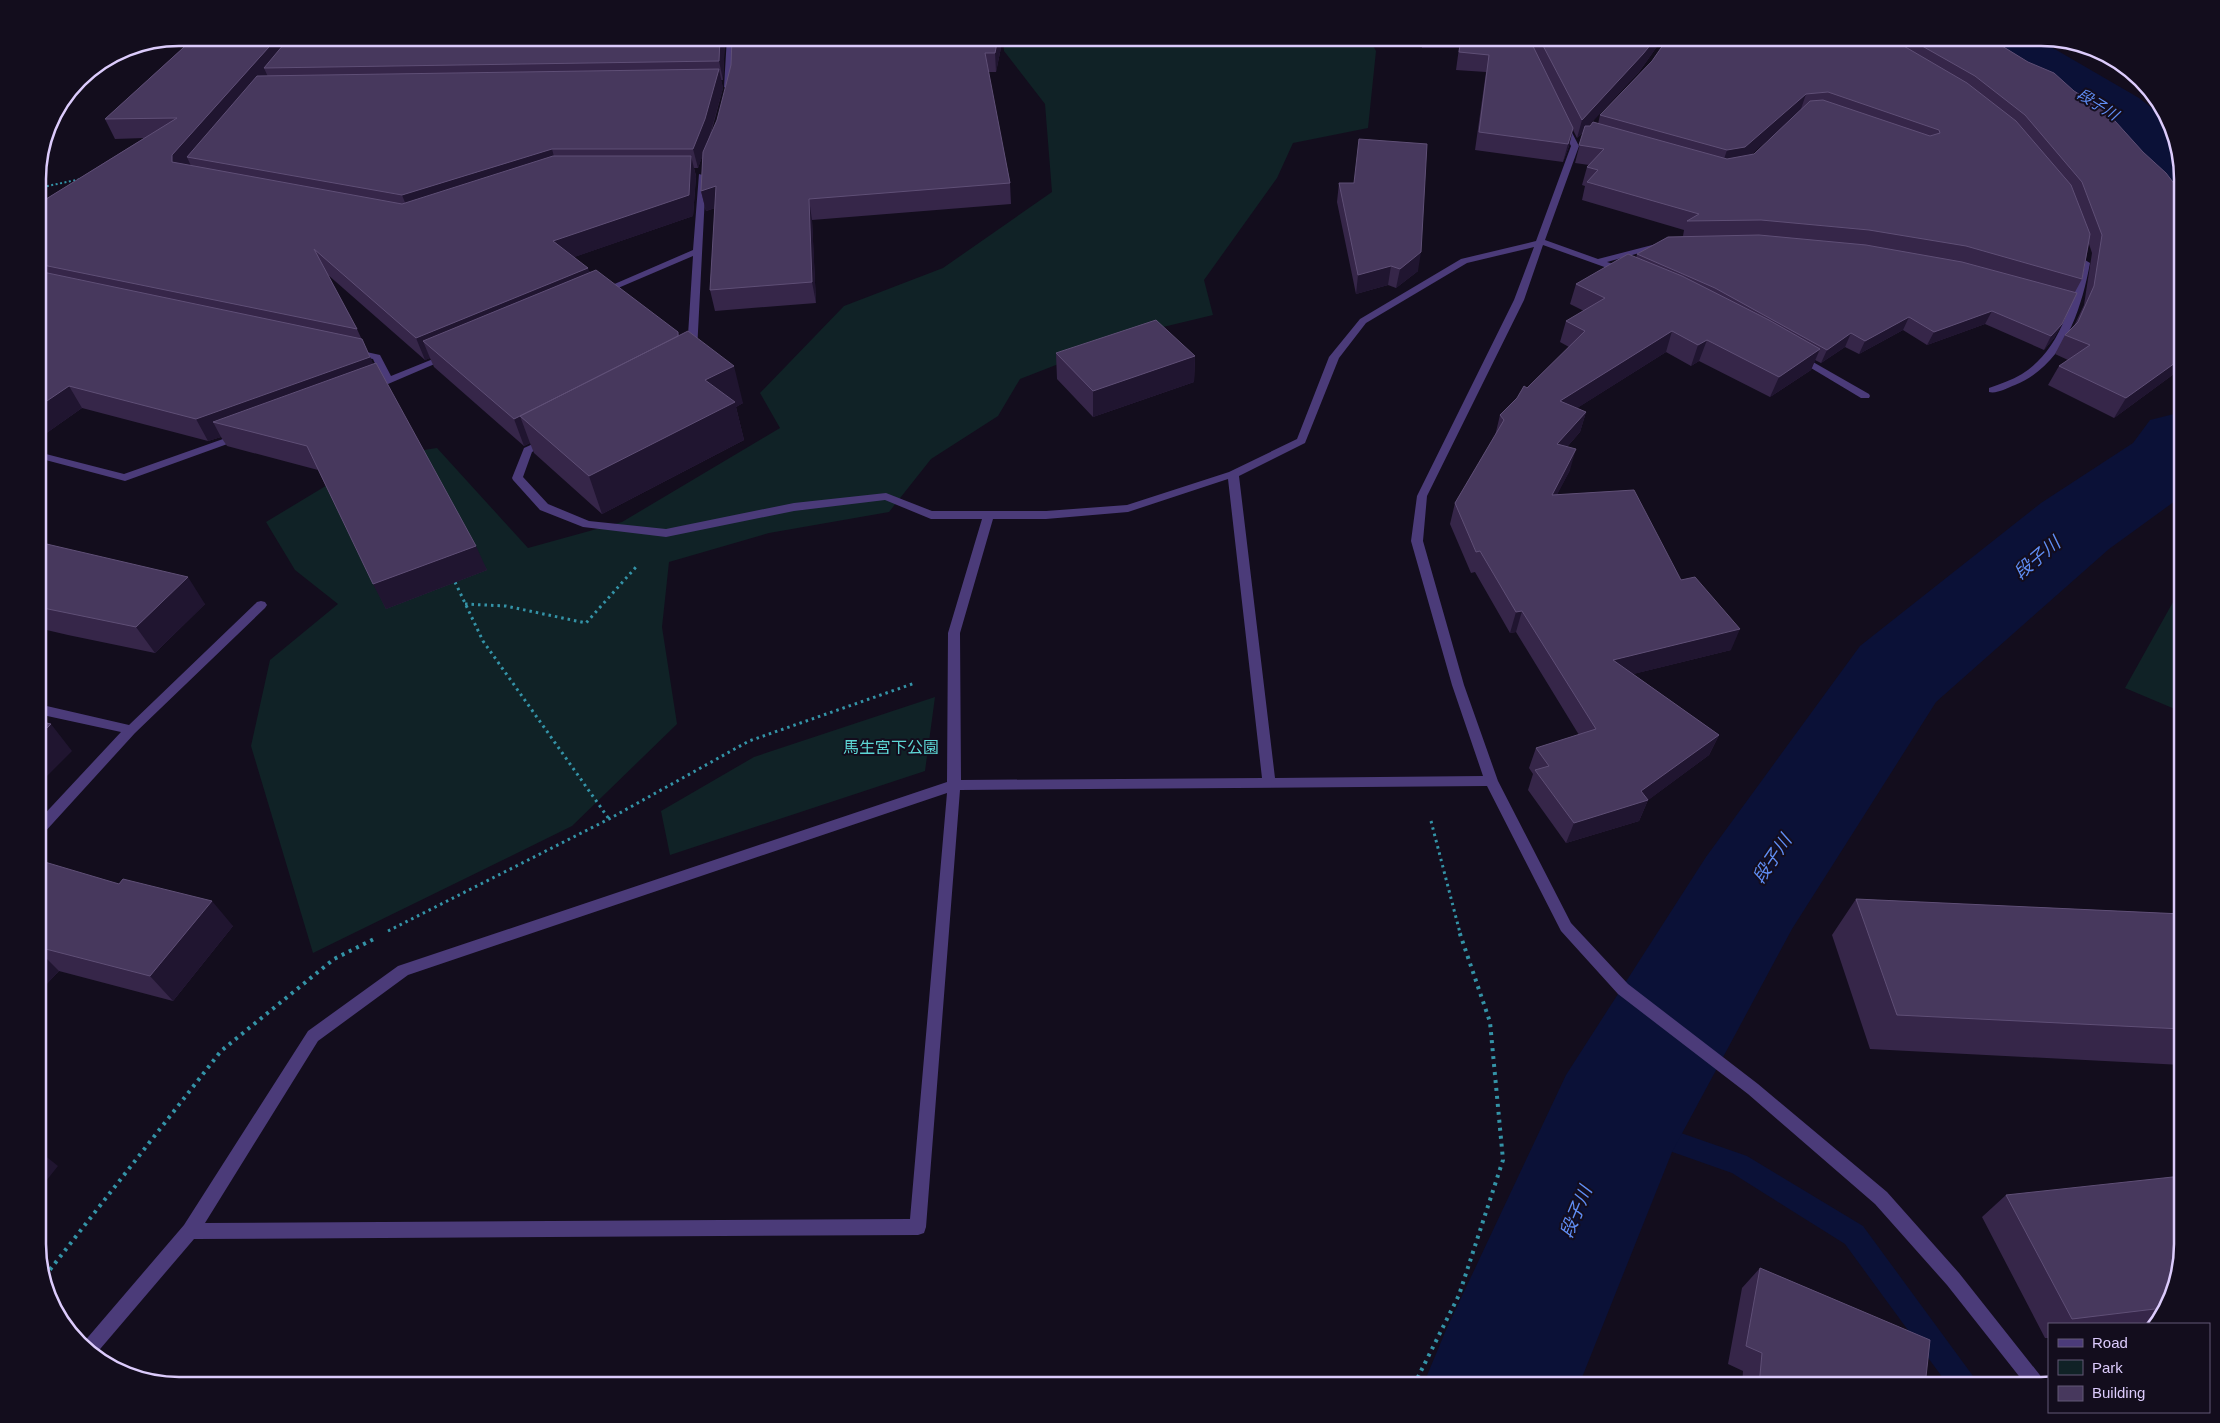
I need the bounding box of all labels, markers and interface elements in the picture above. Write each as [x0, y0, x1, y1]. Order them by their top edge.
water label: 段子川 [2074, 85, 2123, 124]
water label: 段子川 [2010, 532, 2066, 583]
park label: 馬生宮下公園 [843, 739, 939, 756]
water label: 段子川 [1749, 829, 1797, 887]
water label: 段子川 [1556, 1181, 1597, 1241]
legend [2048, 1323, 2210, 1413]
text: Road [2092, 1334, 2128, 1351]
text: Park [2092, 1359, 2123, 1376]
text: Building [2092, 1384, 2145, 1401]

